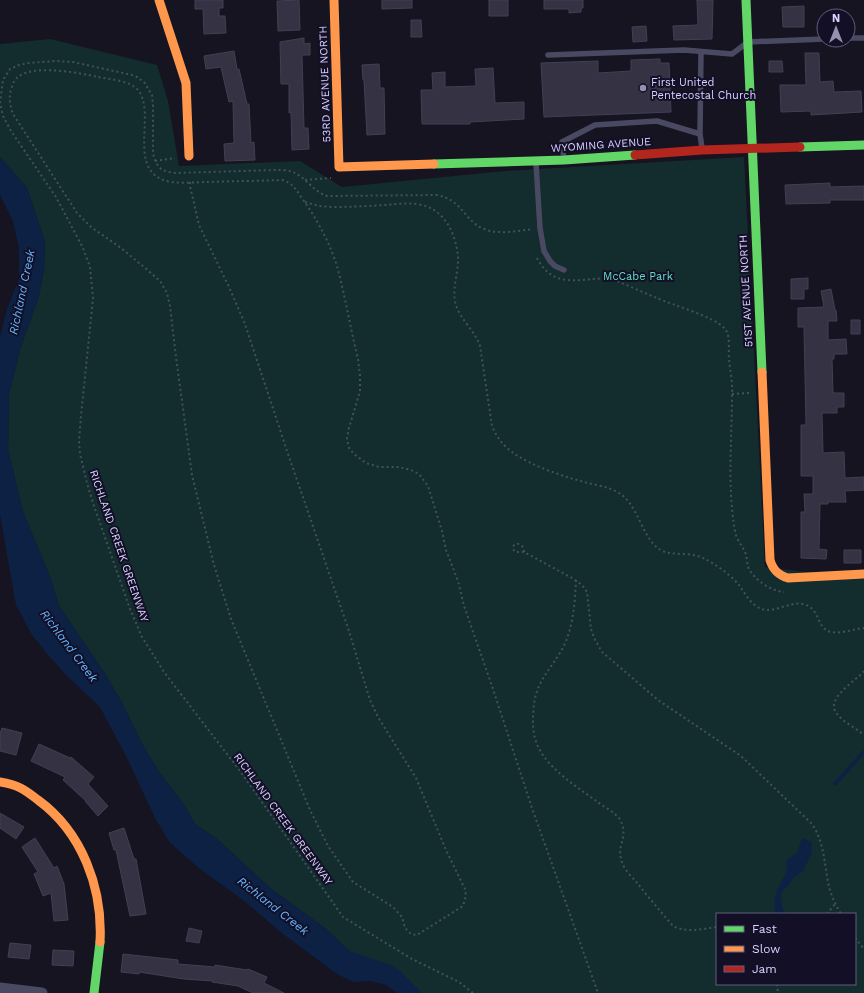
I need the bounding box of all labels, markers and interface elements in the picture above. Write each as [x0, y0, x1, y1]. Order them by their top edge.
north arrow [816, 8, 856, 48]
text: N [832, 12, 840, 25]
street label: 53RD AVENUE NORTH [316, 25, 334, 143]
place label: First United Pentecostal Church [651, 76, 756, 102]
marker: First United Pentecostal Church [638, 83, 648, 93]
street label: WYOMING AVENUE [550, 135, 652, 155]
street label: 51ST AVENUE NORTH [737, 234, 755, 348]
water label: Richland Creek [6, 248, 38, 336]
park label: McCabe Park [603, 270, 673, 283]
street label: RICHLAND CREEK GREENWAY [87, 468, 151, 624]
water label: Richland Creek [37, 607, 101, 685]
street label: RICHLAND CREEK GREENWAY [231, 751, 336, 888]
water label: Richland Creek [235, 874, 312, 938]
legend [716, 913, 856, 985]
text: Fast [752, 922, 777, 936]
text: Slow [752, 942, 780, 956]
text: Jam [752, 962, 777, 976]

